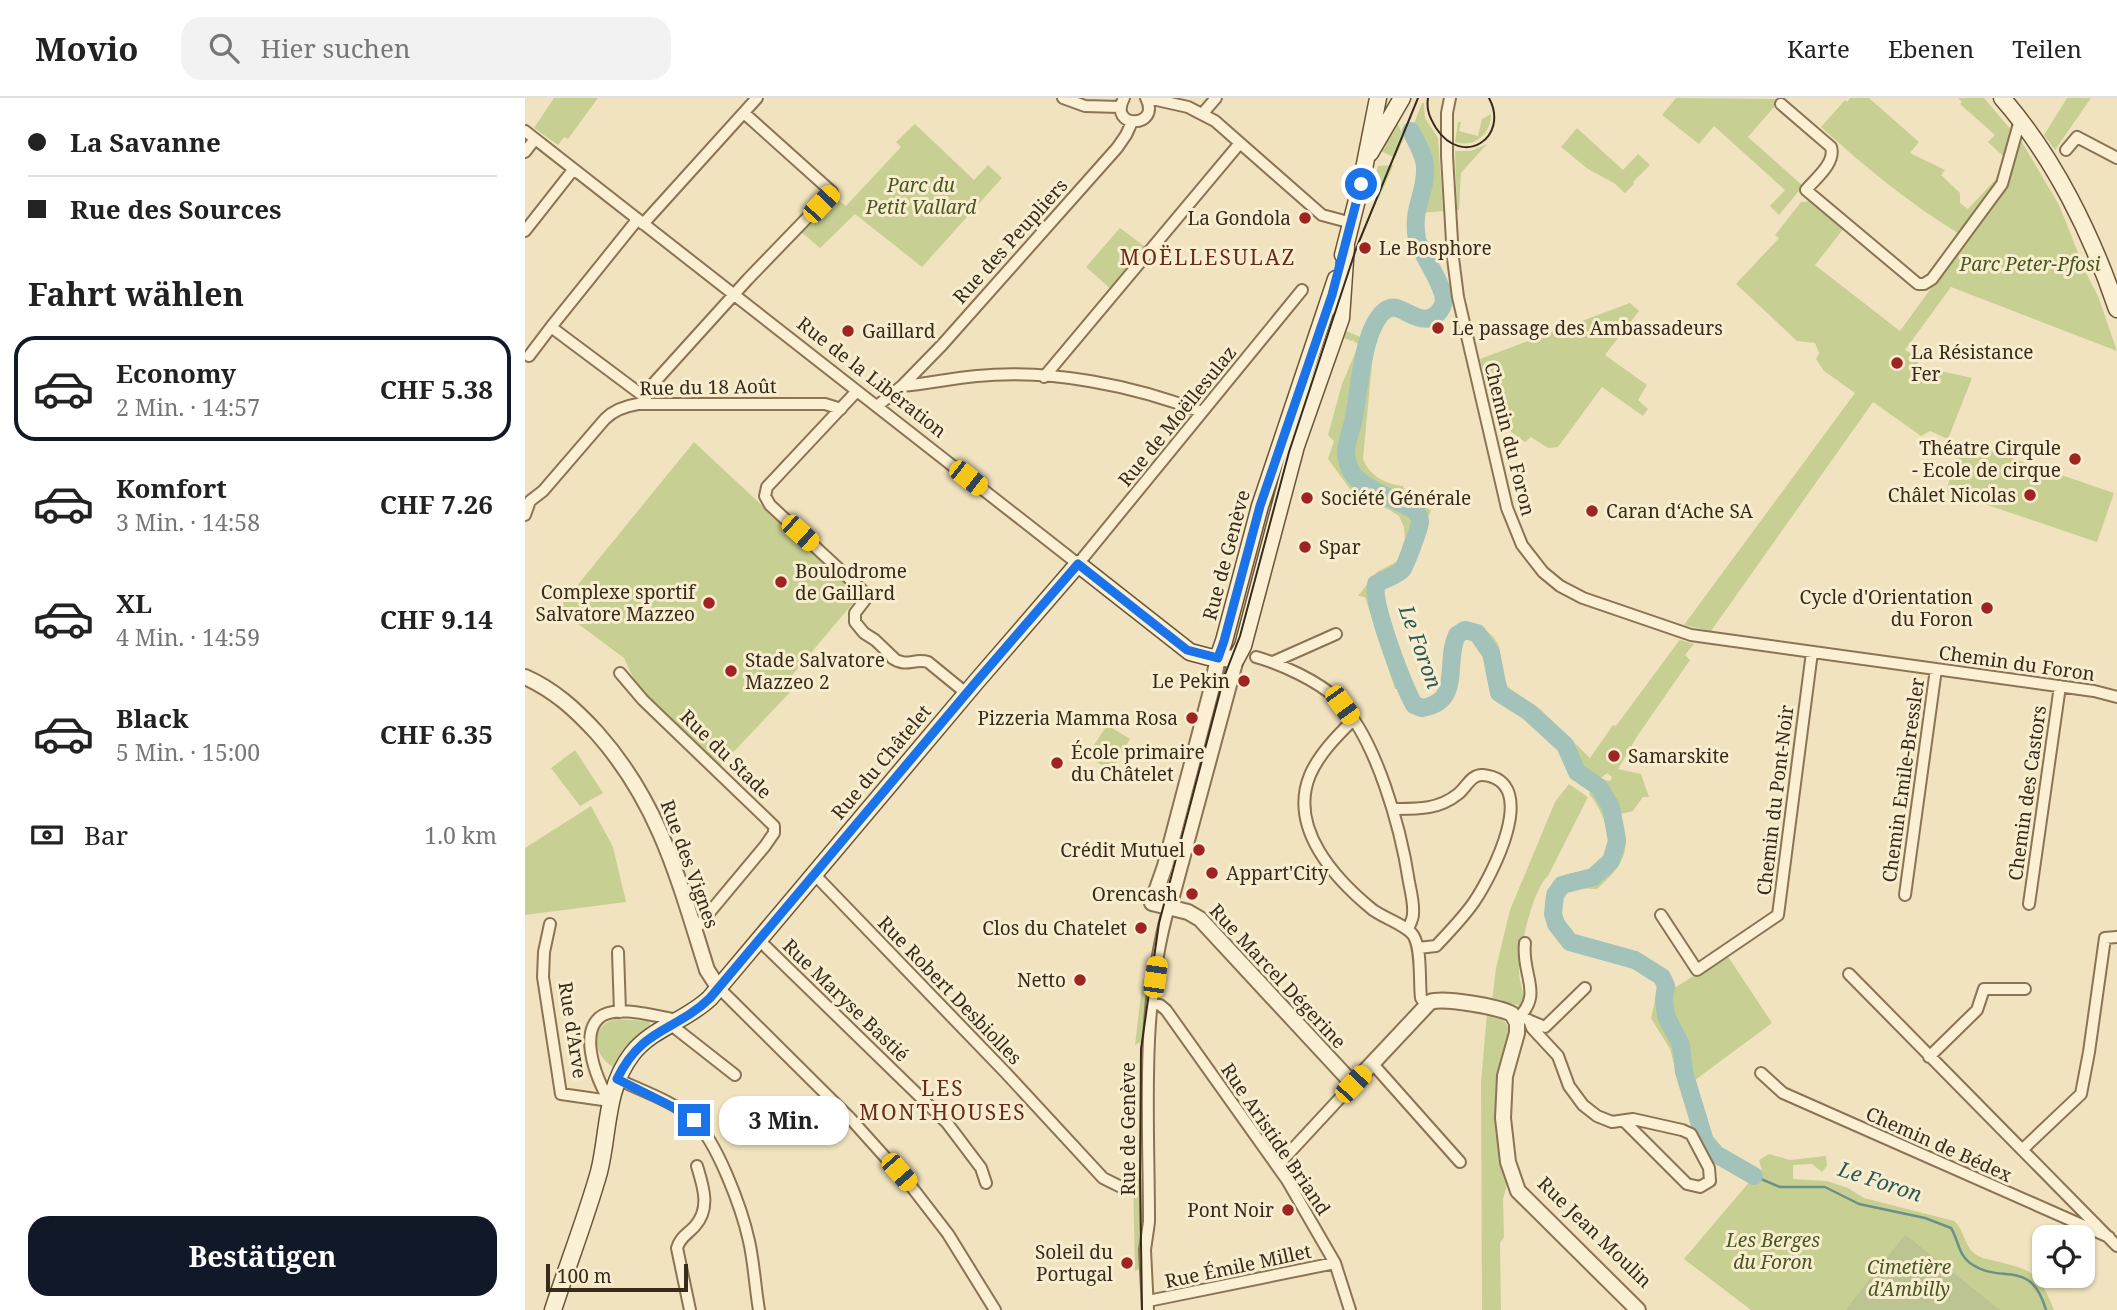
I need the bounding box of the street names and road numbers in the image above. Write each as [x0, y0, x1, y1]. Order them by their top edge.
street label: Rue des Peupliers [947, 173, 1073, 309]
street label: Rue de la Libération [792, 310, 952, 444]
street label: Rue de Moëllesulaz [1112, 340, 1242, 492]
street label: Chemin du Foron [1478, 359, 1542, 519]
street label: Rue du 18 Août [639, 373, 777, 401]
street label: Rue de Genève [1196, 487, 1256, 623]
street label: Chemin du Foron [1937, 639, 2097, 687]
street label: Chemin Emile-Bressler [1876, 676, 1930, 884]
street label: Rue du Châtelet [825, 699, 937, 825]
street label: Chemin du Pont-Noir [1750, 703, 1800, 897]
street label: Rue du Stade [675, 704, 777, 804]
street label: Chemin des Castors [2002, 704, 2052, 882]
street label: Rue des Vignes [655, 796, 725, 932]
street label: Rue Marcel Dégerine [1204, 898, 1352, 1054]
street label: Rue Robert Desbiolles [872, 910, 1028, 1070]
street label: Rue Maryse Bastié [777, 933, 915, 1067]
street label: Rue d'Arve [553, 980, 593, 1080]
street label: Rue Aristide Briand [1215, 1058, 1337, 1220]
street label: Rue de Genève [1115, 1062, 1141, 1196]
street label: Chemin de Bédex [1862, 1100, 2016, 1188]
street label: Rue Jean Moulin [1532, 1171, 1658, 1293]
street label: Rue Émile Millet [1162, 1238, 1314, 1294]

